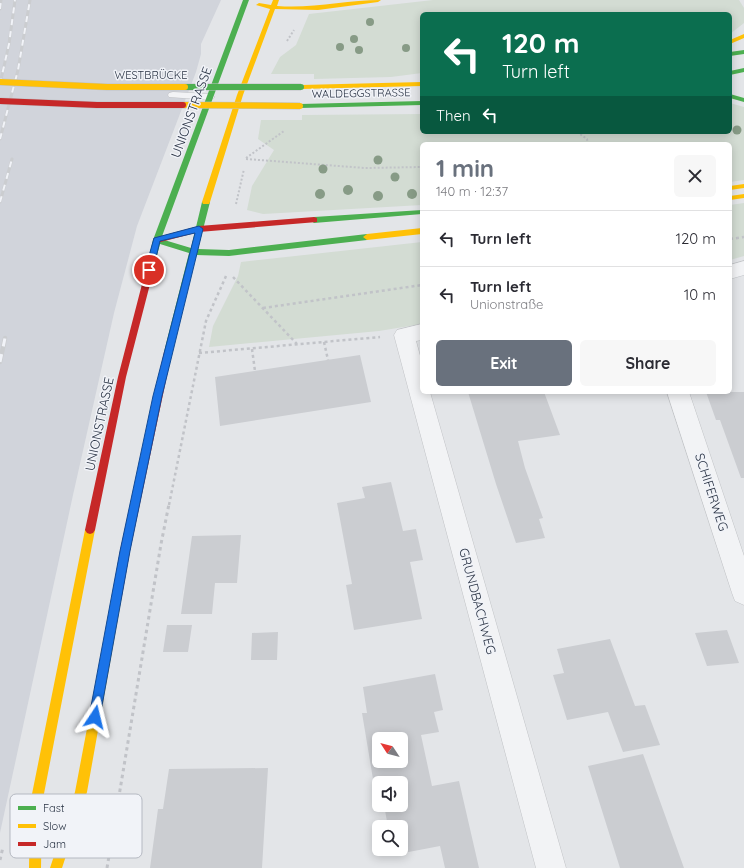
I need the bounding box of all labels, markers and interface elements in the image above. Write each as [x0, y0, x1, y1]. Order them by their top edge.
text: 120 m [502, 25, 580, 60]
icon: left [436, 28, 488, 80]
text: Turn left [502, 60, 570, 83]
street label: UNIONSTRASSE [167, 64, 215, 160]
street label: WESTBRÜCKE [115, 68, 187, 82]
street label: WALDEGGSTRASSE [312, 85, 410, 101]
icon: left [479, 104, 501, 126]
text: Then [436, 106, 471, 125]
text: 1 min [436, 153, 494, 183]
button: close [674, 155, 716, 197]
text: 140 m · 12:37 [436, 183, 508, 199]
icon: left [436, 228, 458, 250]
text: Turn left [470, 229, 532, 248]
text: 120 m [675, 229, 716, 248]
pin [132, 253, 166, 287]
icon: arrive [138, 259, 160, 281]
text: Turn left [470, 277, 532, 296]
icon: left [436, 284, 458, 306]
text: 10 m [684, 285, 716, 304]
text: Unionstraße [470, 296, 543, 312]
button: Exit [436, 340, 572, 386]
button: Share [580, 340, 716, 386]
street label: UNIONSTRASSE [81, 376, 117, 472]
street label: SCHIFERWEG [692, 451, 732, 533]
street label: GRUNDBACHWEG [456, 546, 500, 656]
position arrow [74, 696, 116, 738]
north arrow [372, 732, 408, 768]
map controls [372, 732, 408, 856]
button: sound [372, 776, 408, 812]
legend [10, 794, 142, 858]
text: Fast [43, 801, 65, 815]
text: Slow [43, 819, 67, 833]
button: search [372, 820, 408, 856]
text: Jam [43, 837, 66, 851]

